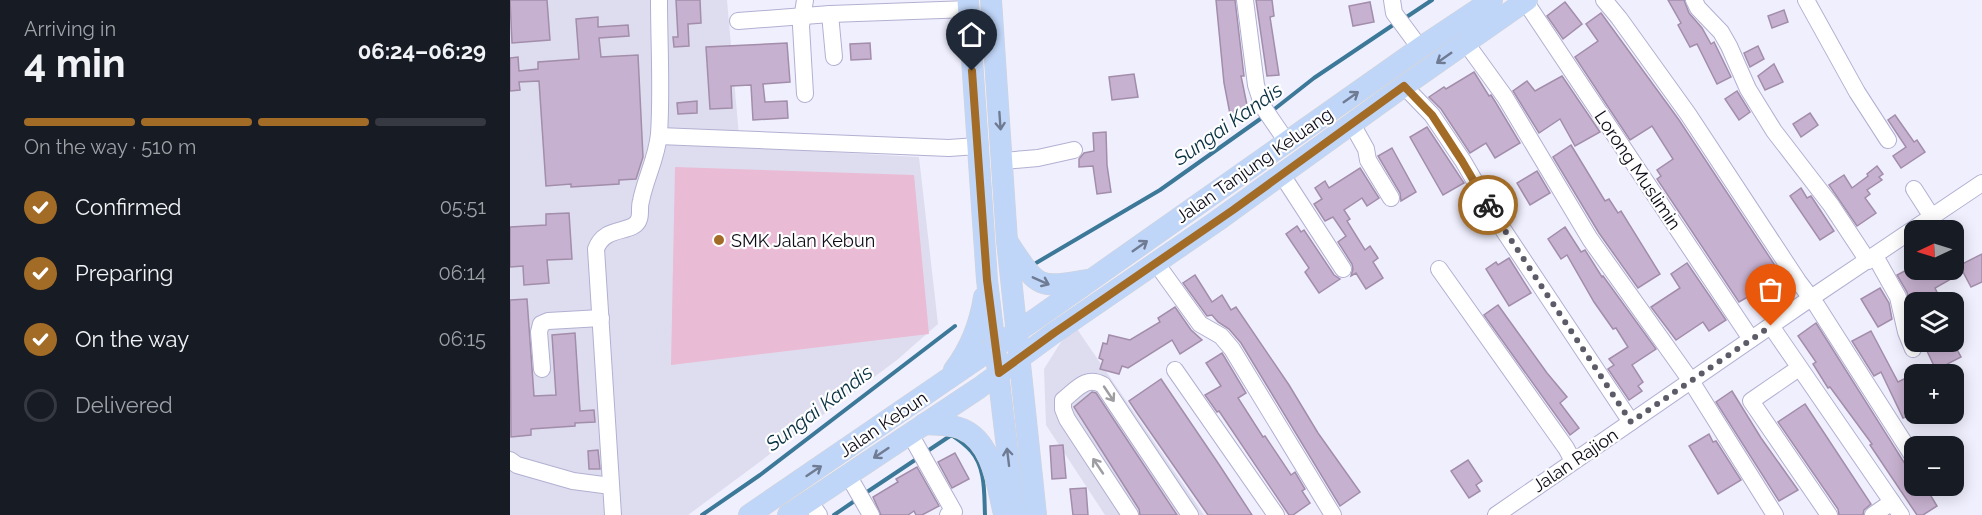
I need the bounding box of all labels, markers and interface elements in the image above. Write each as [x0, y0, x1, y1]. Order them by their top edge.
pin [946, 9, 997, 71]
text: Arriving in [24, 17, 116, 41]
icon: home [955, 18, 988, 51]
text: 06:24–06:29 [358, 38, 486, 64]
text: 4 min [24, 40, 125, 86]
one-way arrow [1437, 52, 1453, 64]
water label: Sungai Kandis [1168, 77, 1288, 171]
one-way arrow [1342, 91, 1358, 103]
street label: Jalan Tanjung Keluang [1172, 103, 1336, 227]
street label: Lorong Muslimin [1590, 107, 1686, 233]
one-way arrow [995, 111, 1006, 131]
text: On the way · 510 m [24, 135, 196, 159]
courier [1458, 175, 1518, 235]
icon: bike [1472, 189, 1505, 222]
icon: check [24, 191, 57, 224]
text: Confirmed [75, 194, 182, 220]
text: 05:51 [440, 195, 486, 219]
north arrow [1904, 220, 1964, 280]
map controls [1904, 220, 1964, 496]
place label: SMK Jalan Kebun [731, 230, 875, 251]
marker: SMK Jalan Kebun [712, 233, 726, 247]
one-way arrow [1131, 240, 1147, 252]
icon: check [24, 257, 57, 290]
text: Preparing [75, 260, 173, 286]
text: 06:14 [438, 261, 486, 285]
pin [1745, 264, 1796, 326]
icon: bag [1754, 273, 1787, 306]
one-way arrow [1031, 276, 1049, 287]
button: layers [1904, 292, 1964, 352]
icon: check [24, 323, 57, 356]
text: On the way [75, 326, 189, 352]
text: 06:15 [438, 327, 486, 351]
water label: Sungai Kandis [760, 360, 878, 457]
button: + [1904, 364, 1964, 424]
one-way arrow [1103, 386, 1115, 402]
street label: Jalan Kebun [835, 387, 931, 461]
text: Delivered [75, 392, 173, 418]
street label: Jalan Rajion [1528, 424, 1622, 496]
button: − [1904, 436, 1964, 496]
one-way arrow [873, 447, 889, 459]
one-way arrow [1003, 447, 1014, 467]
one-way arrow [1092, 459, 1104, 475]
one-way arrow [805, 465, 821, 477]

